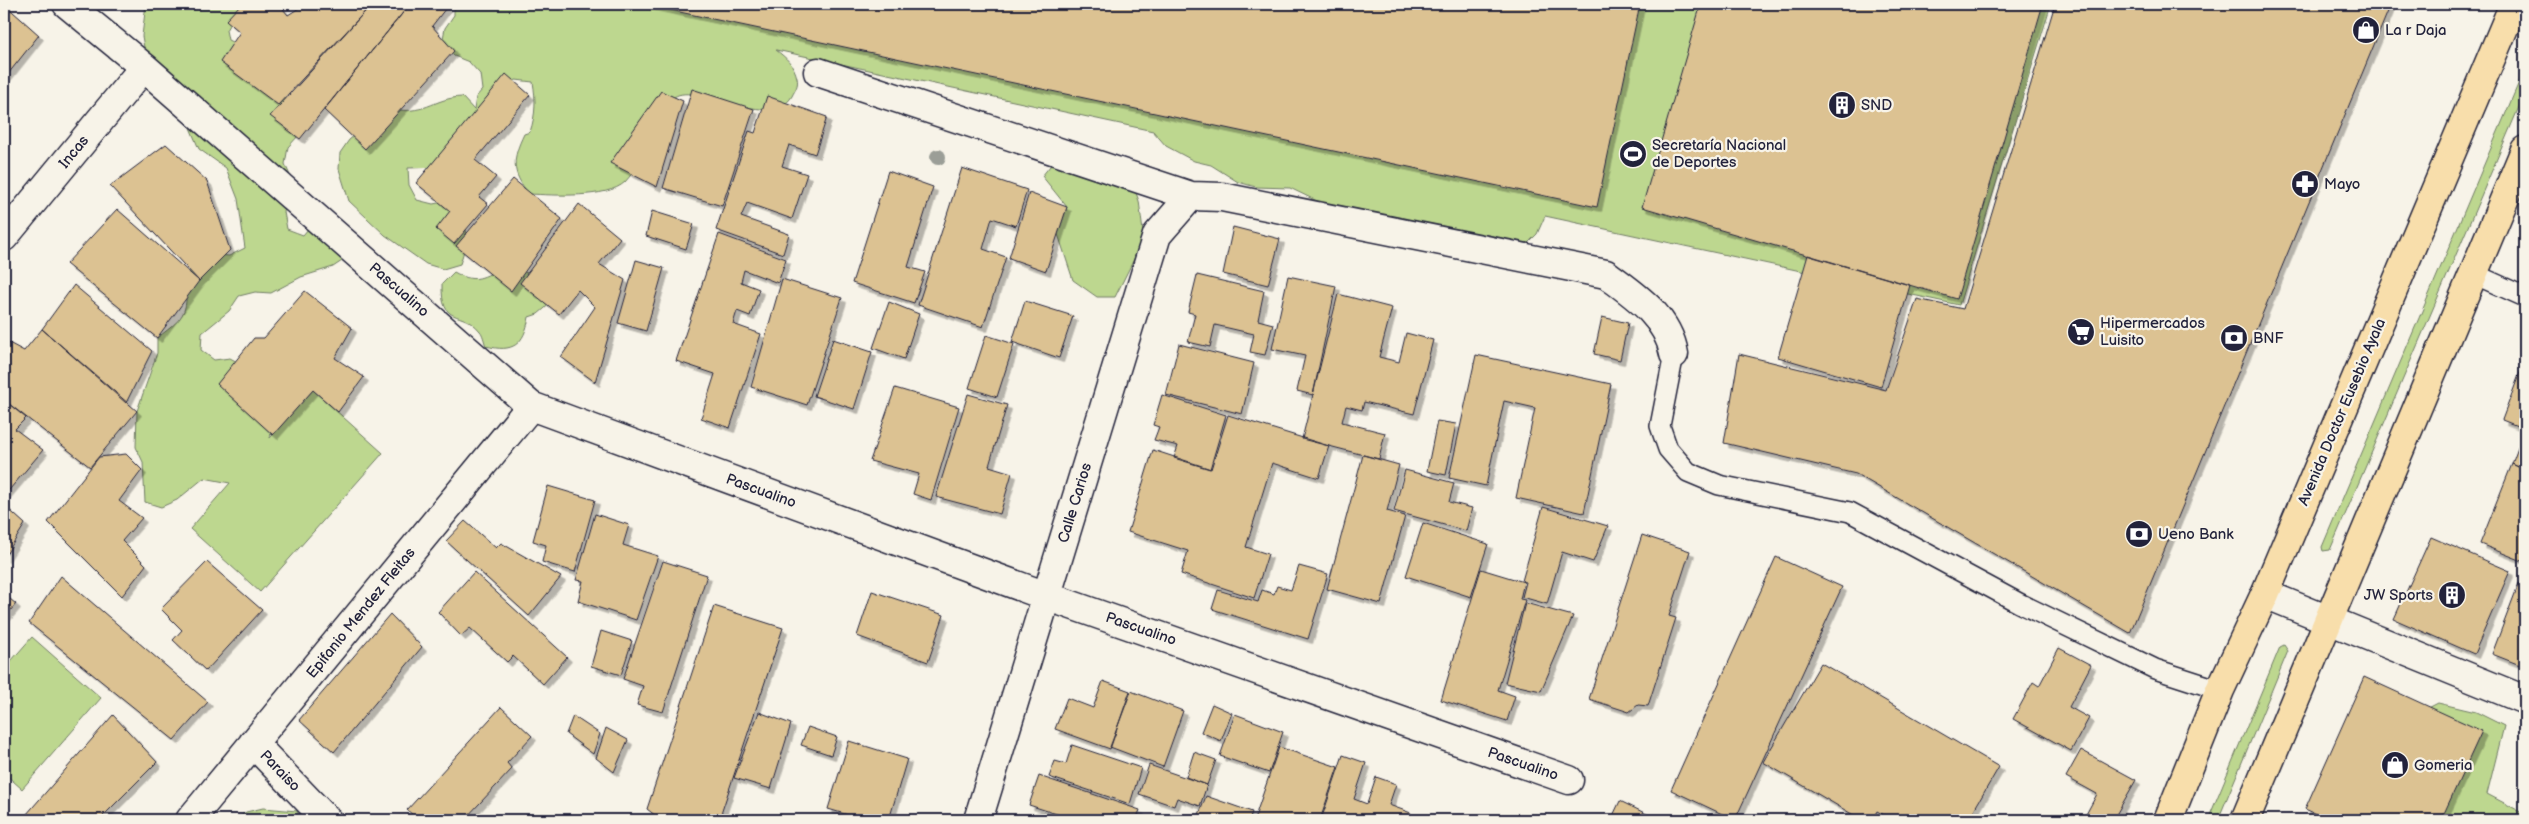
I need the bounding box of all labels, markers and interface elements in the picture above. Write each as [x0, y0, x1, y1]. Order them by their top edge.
shop icon: La r Daja [2351, 15, 2381, 45]
place label: La r Daja [2385, 21, 2446, 40]
building icon: SND [1827, 90, 1857, 120]
place label: SND [1861, 96, 1892, 115]
street label: Incas [55, 131, 93, 172]
place label: Secretaría Nacional de Deportes [1652, 136, 1786, 172]
sports icon: Secretaría Nacional de Deportes [1618, 139, 1648, 169]
pharmacy icon: Mayo [2290, 169, 2320, 199]
place label: Mayo [2324, 175, 2360, 194]
street label: Pascualino [365, 259, 433, 321]
place label: Hipermercados Luisito [2100, 314, 2205, 350]
street label: Avenida Doctor Eusebio Ayala [2294, 316, 2390, 508]
supermarket icon: Hipermercados Luisito [2066, 317, 2096, 347]
bank icon: BNF [2219, 323, 2249, 353]
place label: BNF [2253, 329, 2284, 348]
street label: Calle Carios [1054, 460, 1096, 545]
street label: Pascualino [723, 470, 799, 512]
bank icon: Ueno Bank [2124, 519, 2154, 549]
place label: Ueno Bank [2158, 525, 2234, 544]
street label: Epifanio Mendez Fleitas [302, 543, 420, 682]
building icon: JW Sports [2437, 580, 2467, 610]
place label: JW Sports [2364, 586, 2434, 605]
street label: Pascualino [1103, 608, 1179, 650]
street label: Pascualino [1485, 743, 1561, 785]
street label: Paraiso [256, 746, 304, 796]
shop icon: Gomeria [2380, 750, 2410, 780]
place label: Gomeria [2414, 756, 2473, 775]

